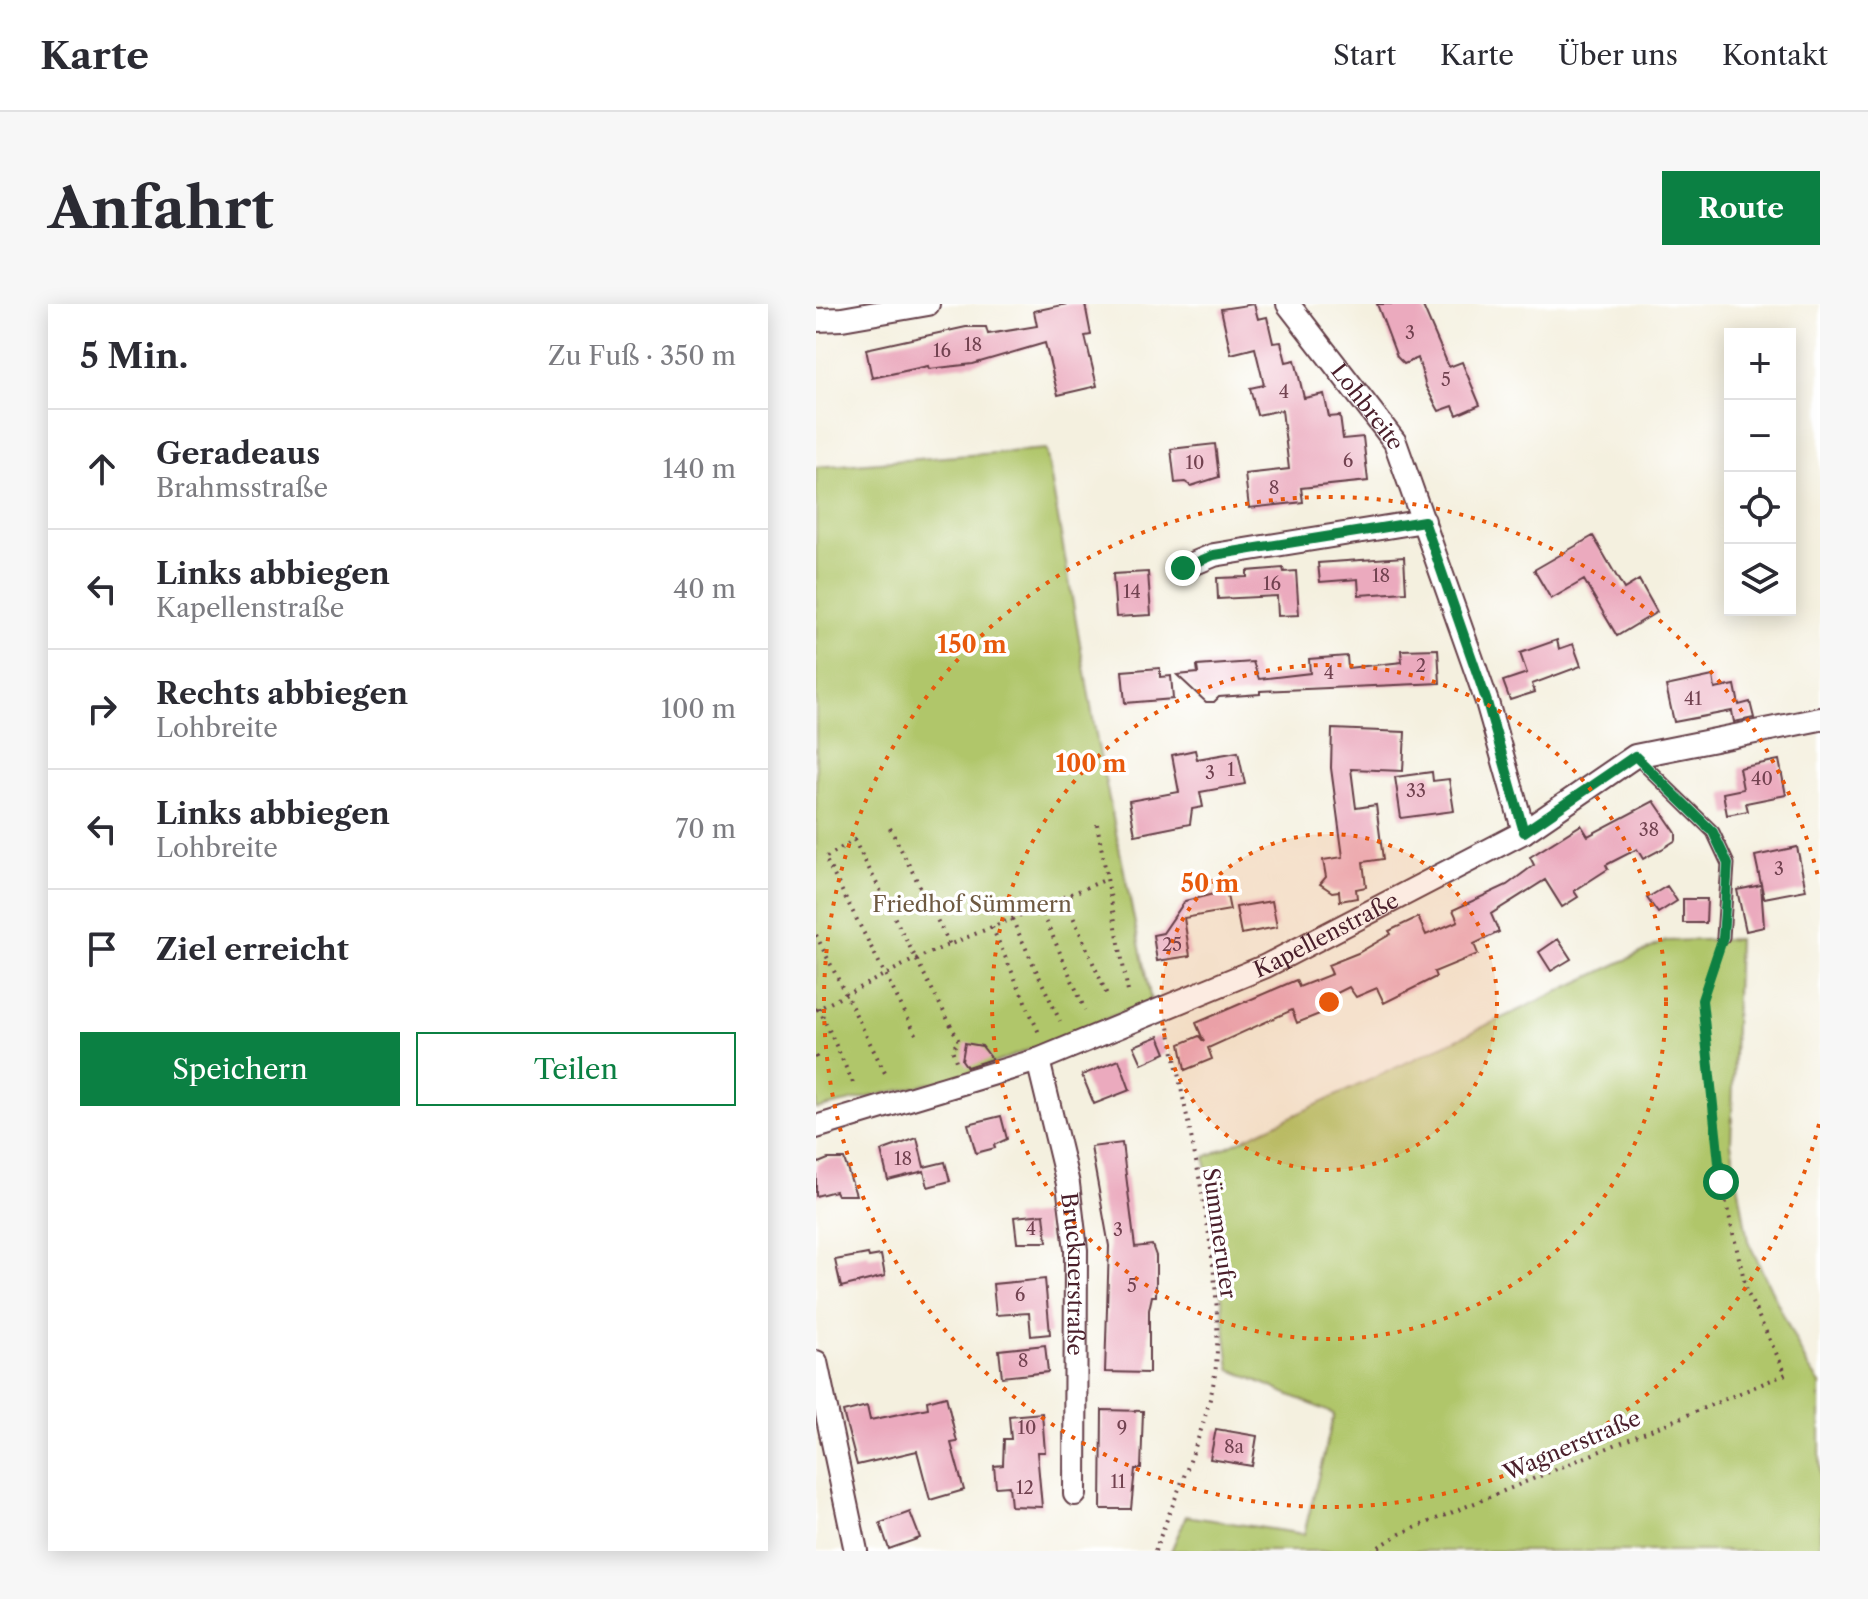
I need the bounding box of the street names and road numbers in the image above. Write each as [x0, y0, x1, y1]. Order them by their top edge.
street label: Lohbreite [1325, 358, 1410, 453]
street label: Kapellenstraße [1250, 887, 1403, 984]
street label: Sümmerufer [1197, 1166, 1242, 1300]
street label: Brucknerstraße [1055, 1191, 1090, 1356]
street label: Wagnerstraße [1499, 1404, 1645, 1487]

